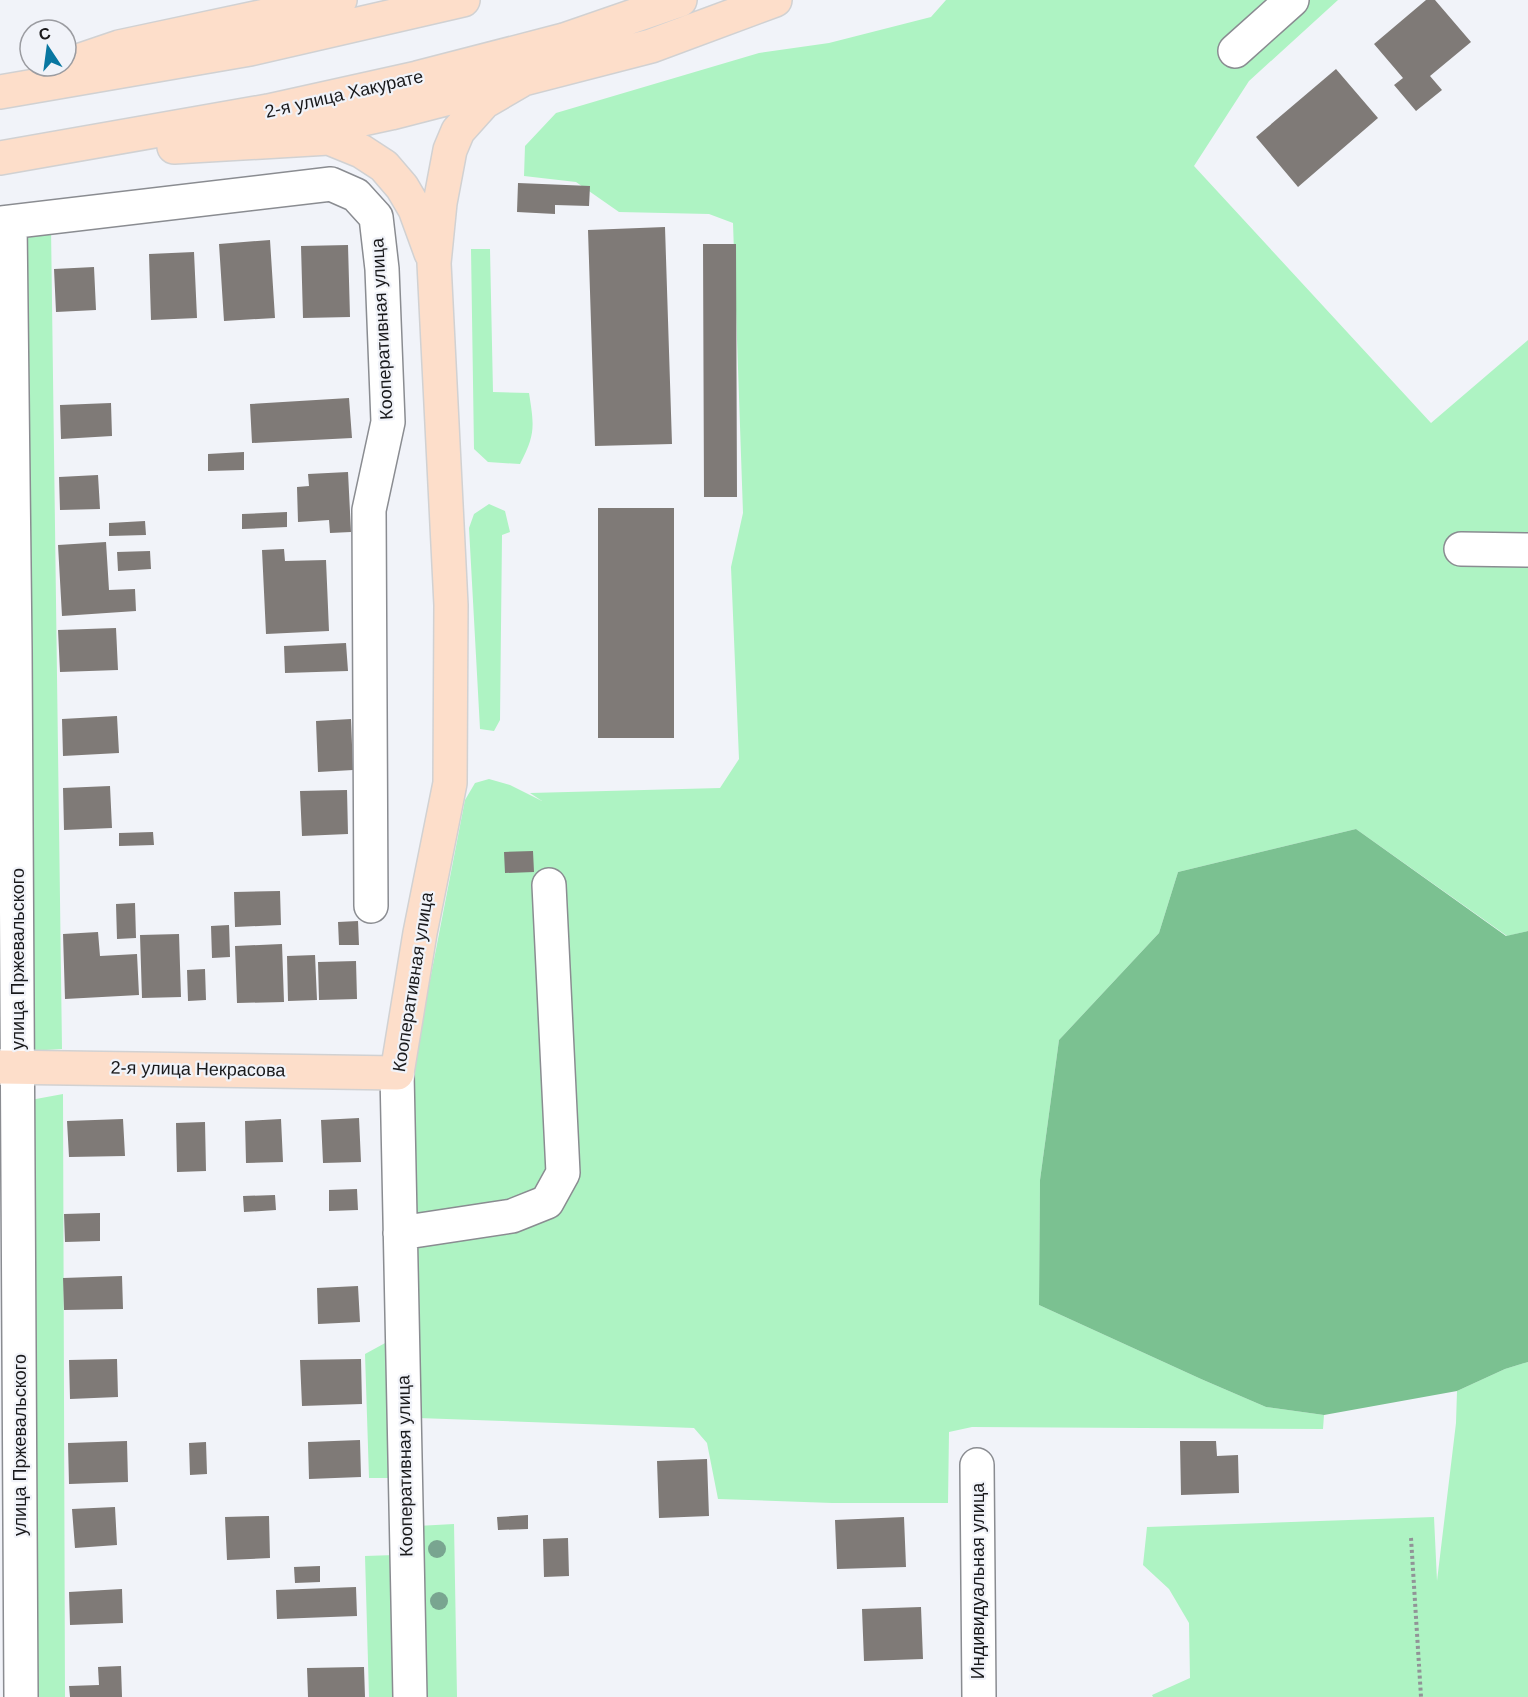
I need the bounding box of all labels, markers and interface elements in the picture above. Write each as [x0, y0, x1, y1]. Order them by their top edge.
north arrow [18, 18, 78, 78]
text: С [37, 24, 53, 43]
street label: 2-я улица Хакурате [263, 66, 425, 122]
street label: Кооперативная улица [367, 237, 397, 420]
street label: улица Пржевальского [8, 868, 28, 1050]
street label: Кооперативная улица [389, 890, 437, 1073]
street label: 2-я улица Некрасова [110, 1057, 287, 1081]
street label: улица Пржевальского [10, 1354, 30, 1536]
street label: Кооперативная улица [393, 1374, 417, 1557]
street label: Индивидуальная улица [968, 1482, 988, 1679]

